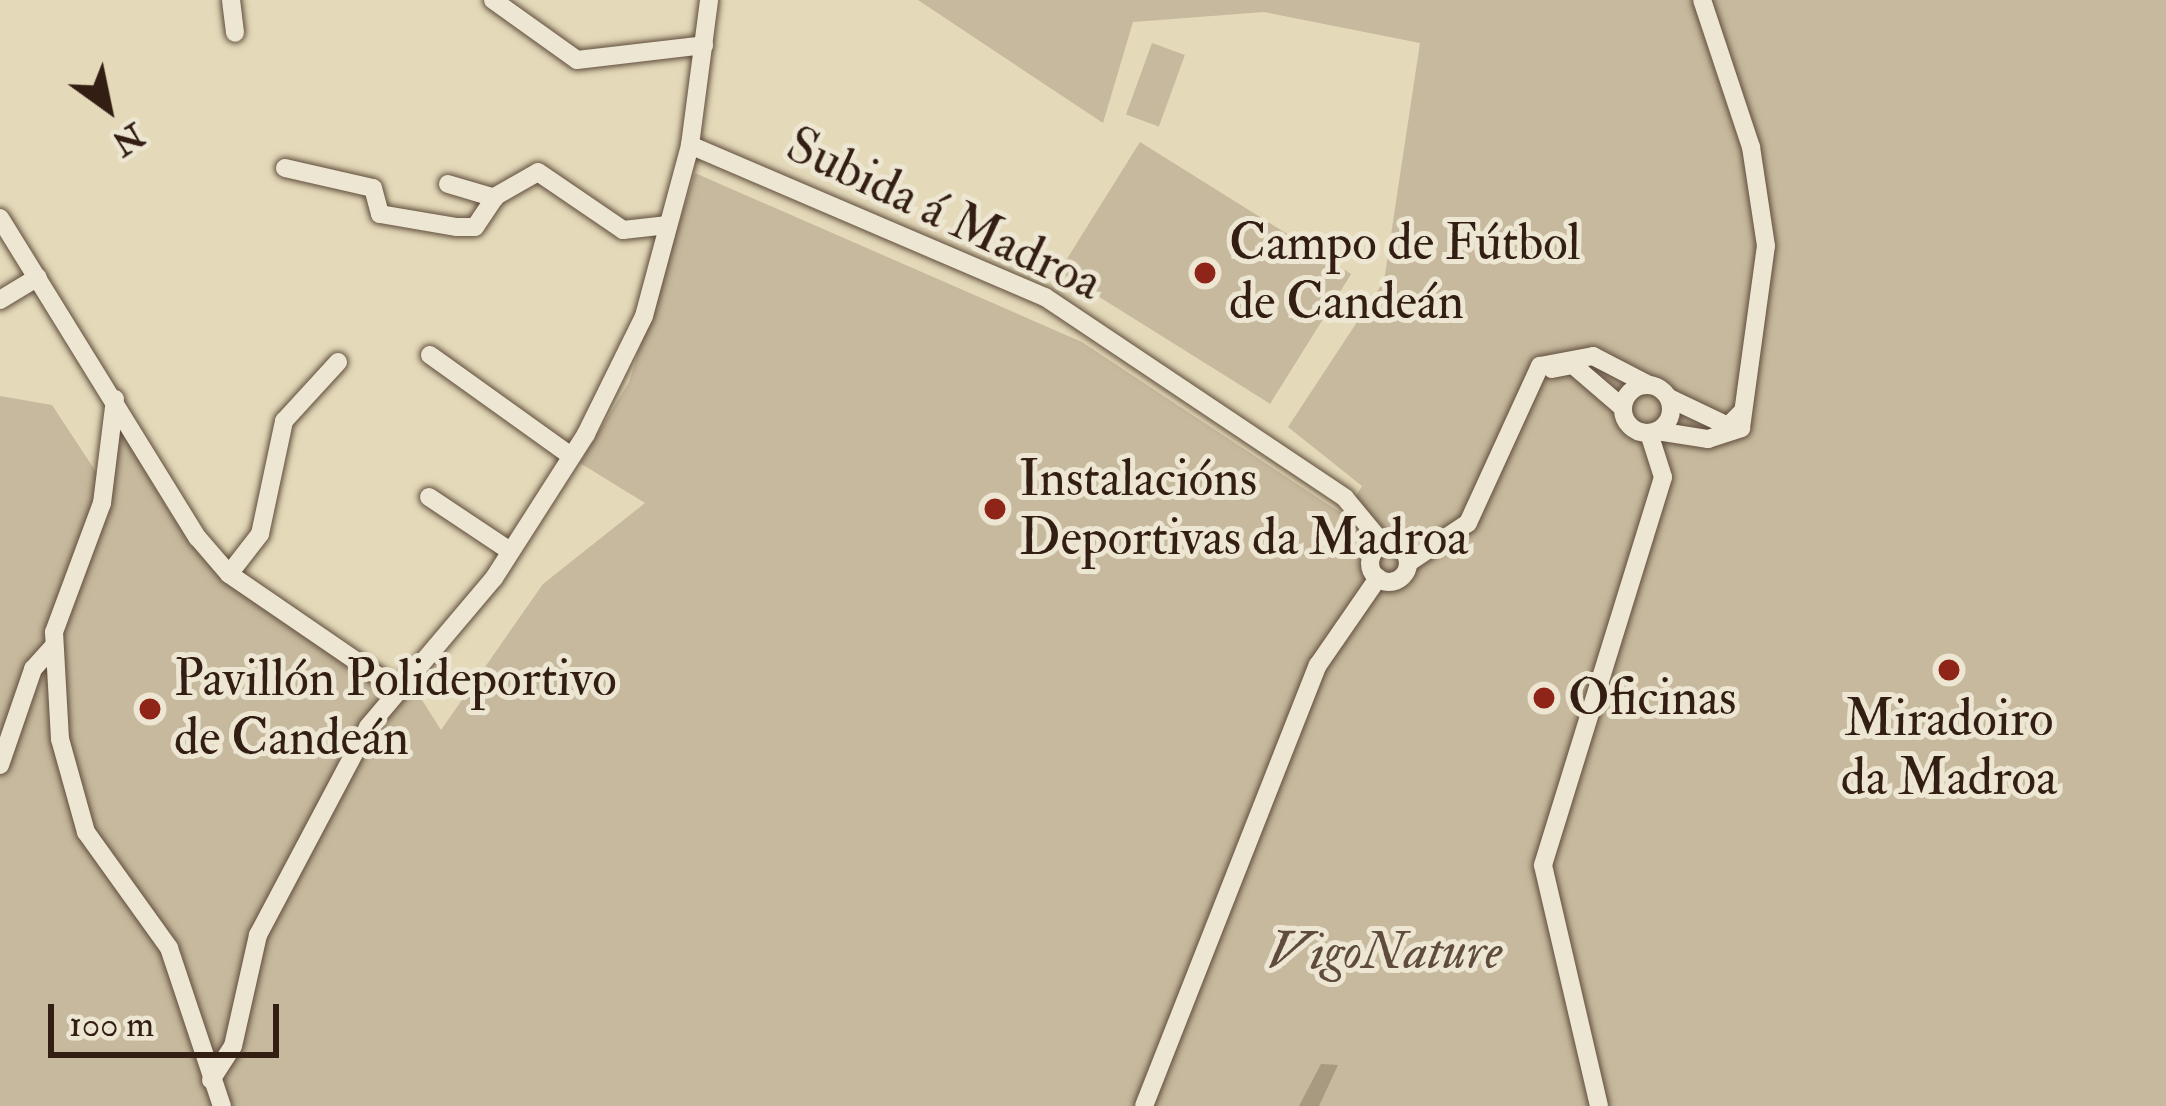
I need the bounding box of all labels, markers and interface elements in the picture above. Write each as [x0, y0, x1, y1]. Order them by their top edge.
north arrow [48, 48, 168, 168]
text: N [104, 113, 151, 164]
street label: Subida á Madroa [777, 114, 1111, 314]
place label: Campo de Fútbol de Candeán [1229, 213, 1581, 333]
marker: Campo de Fútbol de Candeán [1192, 260, 1218, 286]
place label: Instalacións Deportivas da Madroa [1019, 449, 1468, 569]
marker: Instalacións Deportivas da Madroa [982, 496, 1008, 522]
place label: Pavillón Polideportivo de Candeán [174, 649, 617, 769]
marker: Miradoiro da Madroa [1936, 657, 1962, 683]
place label: Oficinas [1568, 667, 1736, 729]
marker: Oficinas [1531, 685, 1557, 711]
place label: Miradoiro da Madroa [1841, 689, 2057, 809]
marker: Pavillón Polideportivo de Candeán [137, 696, 163, 722]
park label: VigoNature [1268, 921, 1502, 983]
scale bar [54, 980, 285, 1054]
text: 100 m [69, 1002, 154, 1047]

